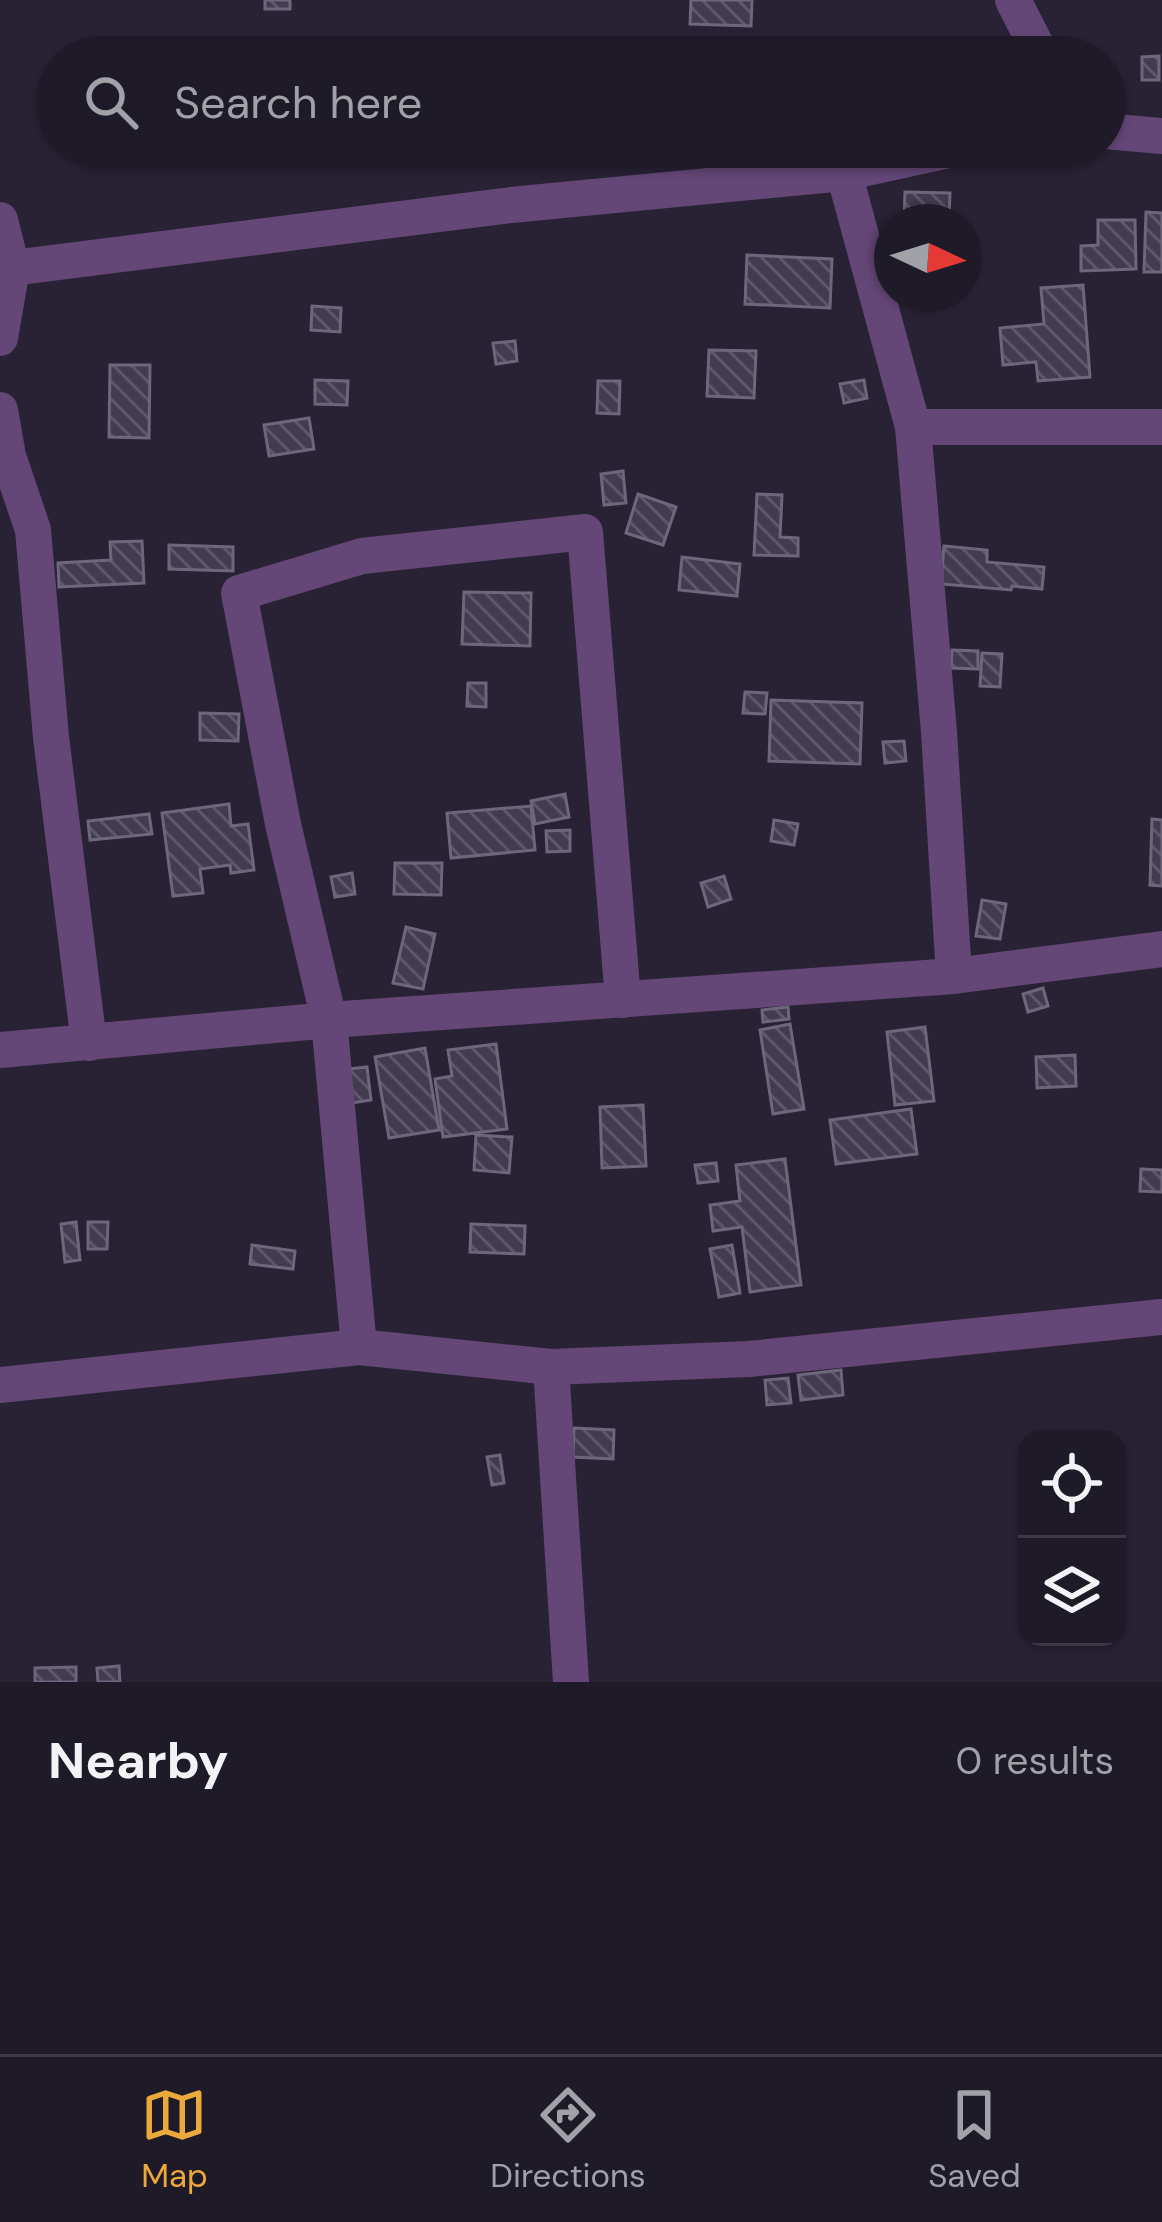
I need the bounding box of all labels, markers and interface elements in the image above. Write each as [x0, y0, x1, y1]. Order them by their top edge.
search box [36, 36, 1126, 168]
icon: search [78, 69, 144, 135]
text: Search here [174, 73, 422, 132]
north arrow [874, 204, 982, 312]
map controls [1018, 1430, 1126, 1646]
button: locate [1018, 1430, 1126, 1538]
button: layers [1018, 1538, 1126, 1646]
text: Nearby [48, 1727, 229, 1794]
text: 0 results [956, 1735, 1114, 1786]
tab: Map [141, 2082, 208, 2197]
tab: Directions [490, 2082, 646, 2197]
tab: Saved [928, 2082, 1021, 2197]

